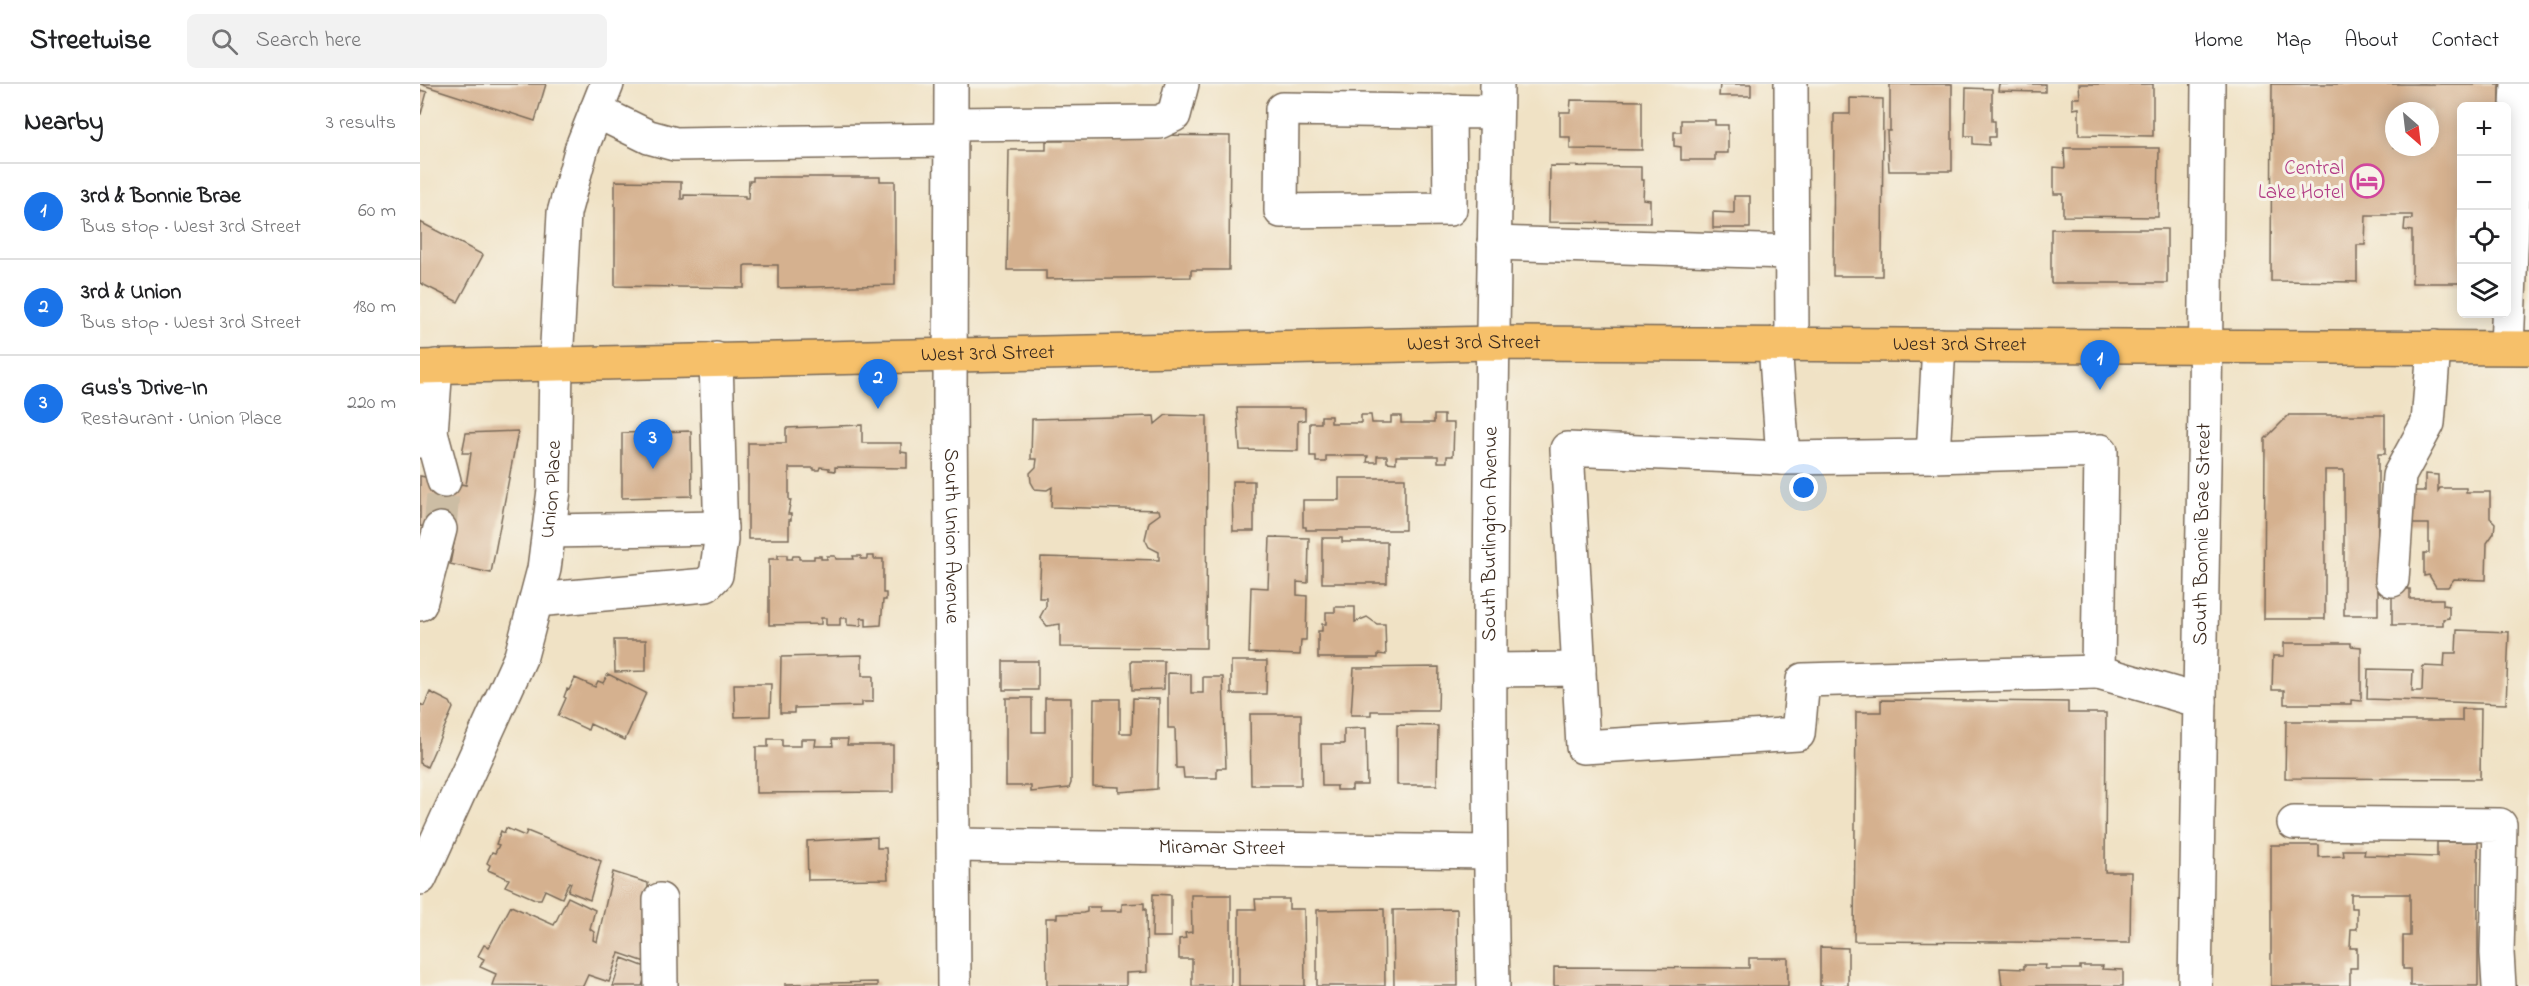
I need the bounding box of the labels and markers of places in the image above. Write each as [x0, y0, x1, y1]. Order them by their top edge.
place label: Central Lake Hotel [2258, 154, 2344, 208]
hotel icon: Central Lake Hotel [2349, 163, 2385, 199]
pin: 1 [2080, 340, 2120, 390]
pin: 2 [858, 360, 898, 409]
pin: 3 [634, 420, 672, 469]

